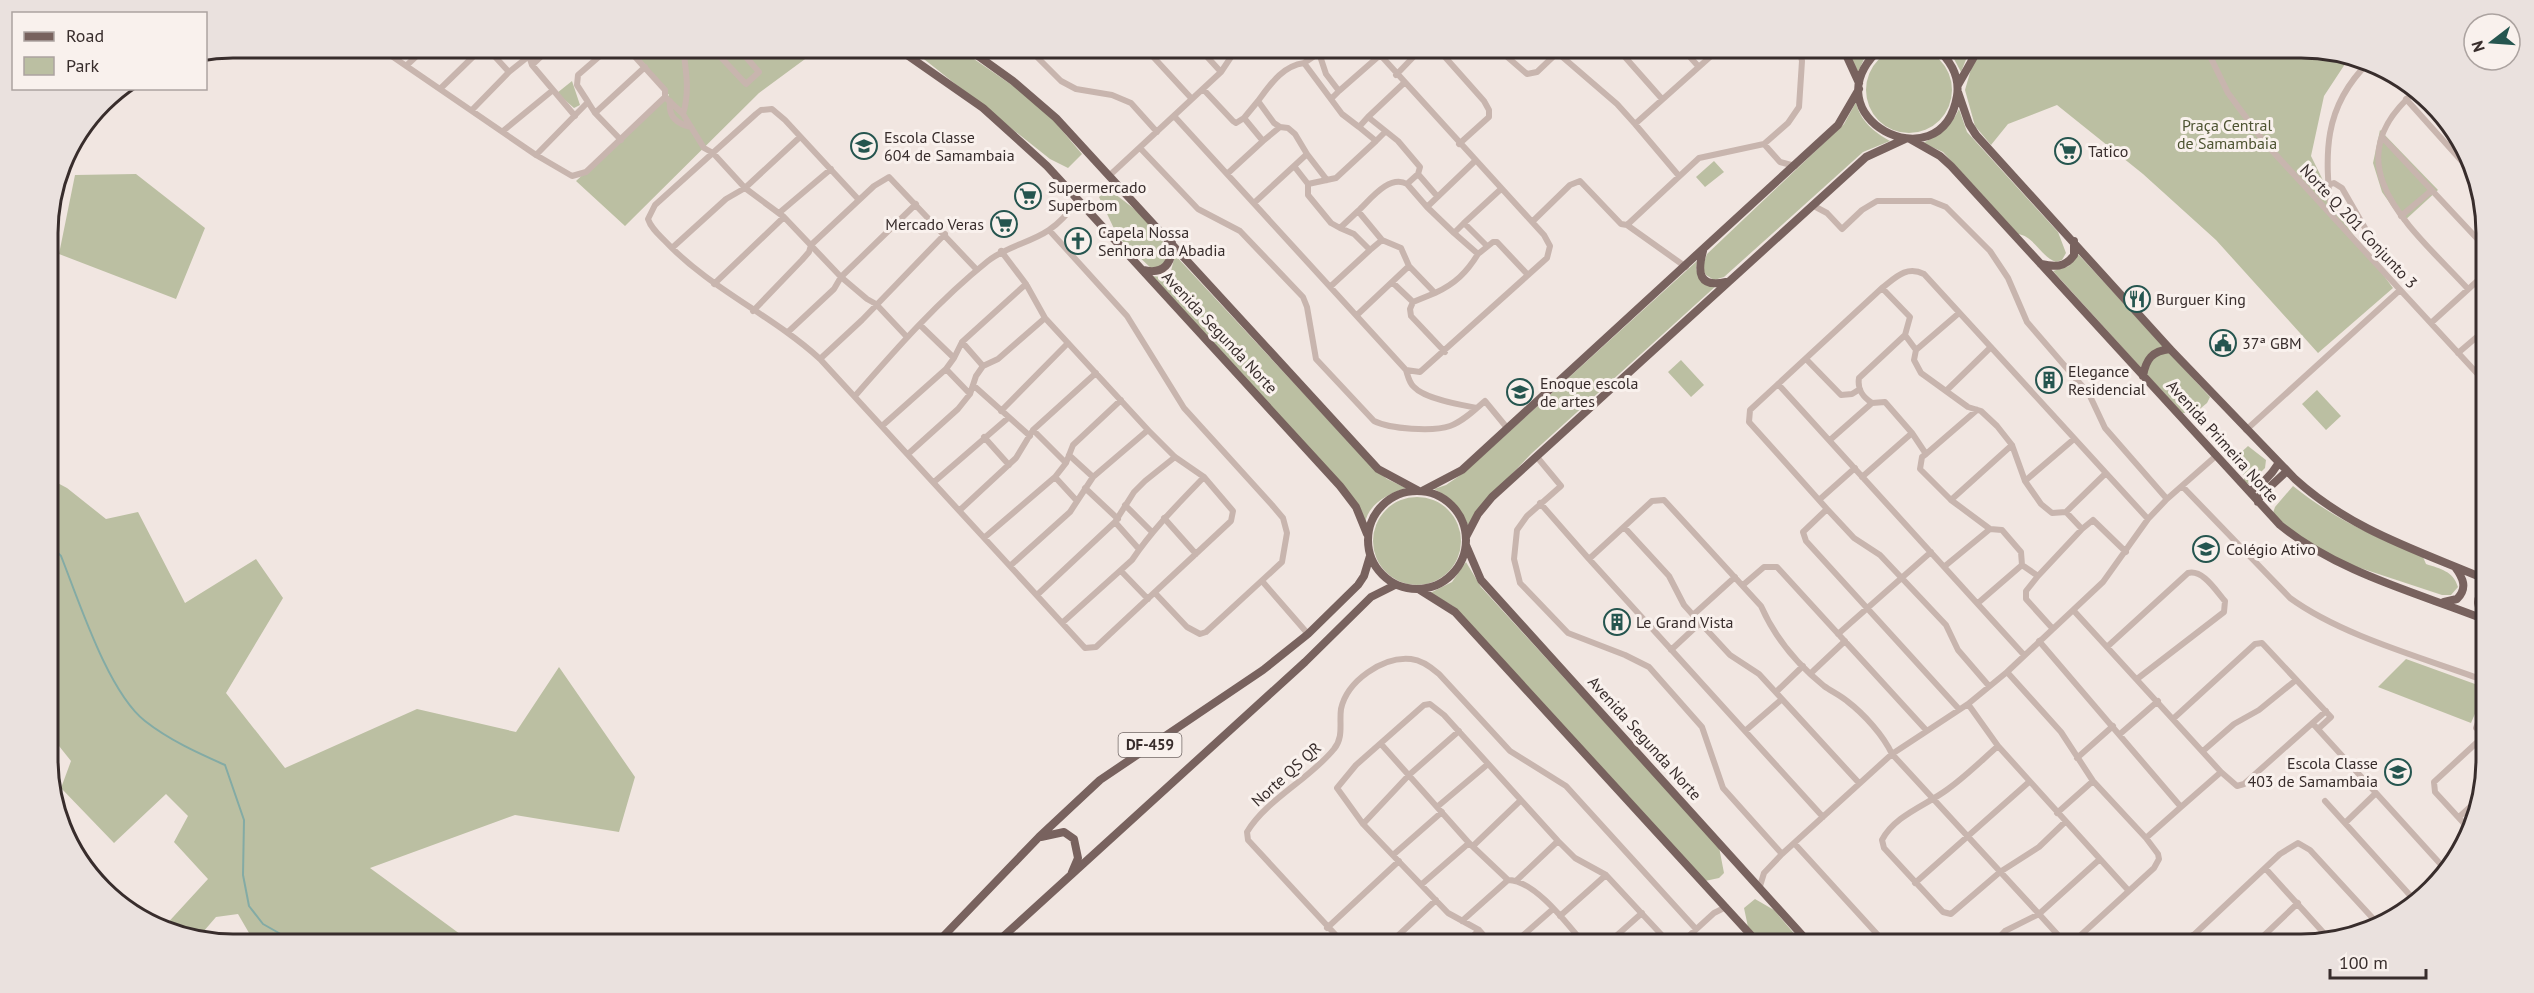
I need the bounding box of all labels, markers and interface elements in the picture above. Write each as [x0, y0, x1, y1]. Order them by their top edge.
legend [12, 12, 207, 90]
north arrow [2462, 12, 2522, 72]
text: Road [66, 24, 104, 47]
text: N [2467, 38, 2489, 54]
text: Park [66, 54, 99, 77]
park label: Praça Central de Samambaia [2177, 115, 2277, 153]
place label: Escola Classe 604 de Samambaia [884, 127, 1015, 165]
school or university icon: Escola Classe 604 de Samambaia [849, 131, 879, 161]
supermarket icon: Tatico [2053, 136, 2083, 166]
place label: Tatico [2088, 141, 2128, 161]
street label: Norte Q 201 Conjunto 3 [2296, 160, 2422, 292]
place label: Supermercado Superbom [1048, 177, 1146, 215]
supermarket icon: Supermercado Superbom [1013, 181, 1043, 211]
supermarket icon: Mercado Veras [989, 209, 1019, 239]
place label: Mercado Veras [885, 214, 984, 234]
place label: Capela Nossa Senhora da Abadia [1098, 222, 1225, 260]
church icon: Capela Nossa Senhora da Abadia [1063, 226, 1093, 256]
street label: Avenida Segunda Norte [1158, 267, 1282, 397]
restaurant icon: Burguer King [2122, 284, 2152, 314]
place label: Burguer King [2156, 289, 2246, 309]
public building icon: 37ª GBM [2208, 328, 2238, 358]
place label: 37ª GBM [2242, 333, 2302, 353]
place label: Elegance Residencial [2068, 361, 2146, 399]
building icon: Elegance Residencial [2034, 365, 2064, 395]
place label: Enoque escola de artes [1540, 373, 1638, 411]
street label: Avenida Primeira Norte [2163, 376, 2283, 506]
school or university icon: Enoque escola de artes [1505, 377, 1535, 407]
school or university icon: Colégio Ativo [2191, 534, 2221, 564]
place label: Colégio Ativo [2226, 539, 2316, 559]
building icon: Le Grand Vista [1602, 607, 1632, 637]
place label: Le Grand Vista [1636, 612, 1734, 632]
street label: Avenida Segunda Norte [1584, 672, 1706, 804]
road number: DF-459 [1118, 733, 1182, 757]
street label: Norte QS QR [1247, 737, 1325, 811]
place label: Escola Classe 403 de Samambaia [2247, 753, 2378, 791]
school or university icon: Escola Classe 403 de Samambaia [2383, 757, 2413, 787]
scale bar [2330, 942, 2426, 980]
text: 100 m [2339, 951, 2388, 974]

